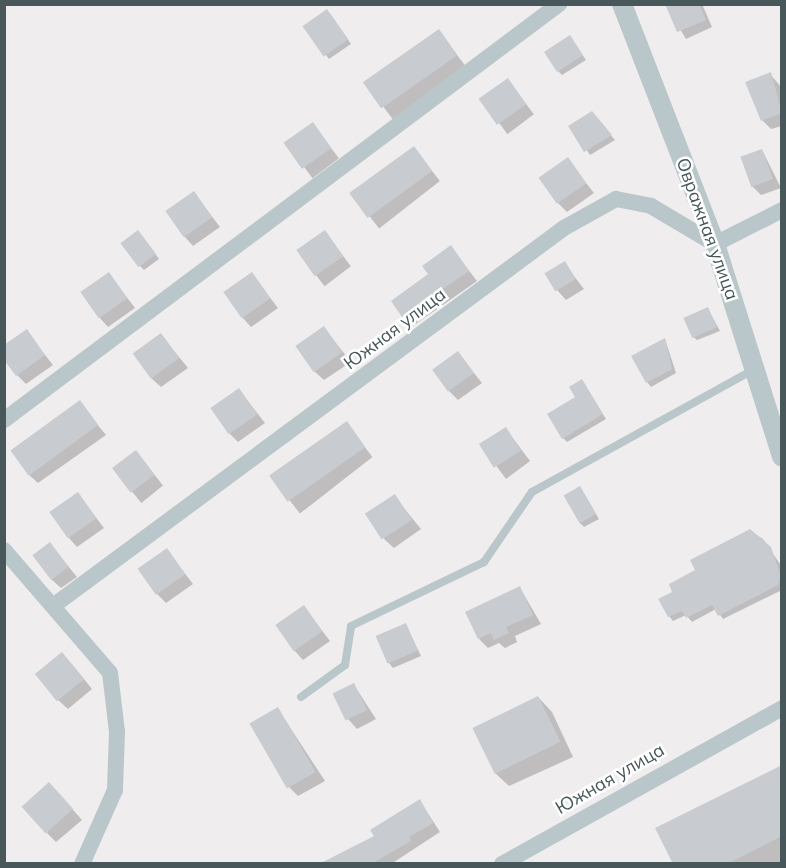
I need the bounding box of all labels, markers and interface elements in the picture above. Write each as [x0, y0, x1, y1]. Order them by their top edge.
street label: Овражная улица [671, 155, 743, 303]
street label: Южная улица [340, 284, 450, 374]
street label: Южная улица [552, 739, 668, 819]

